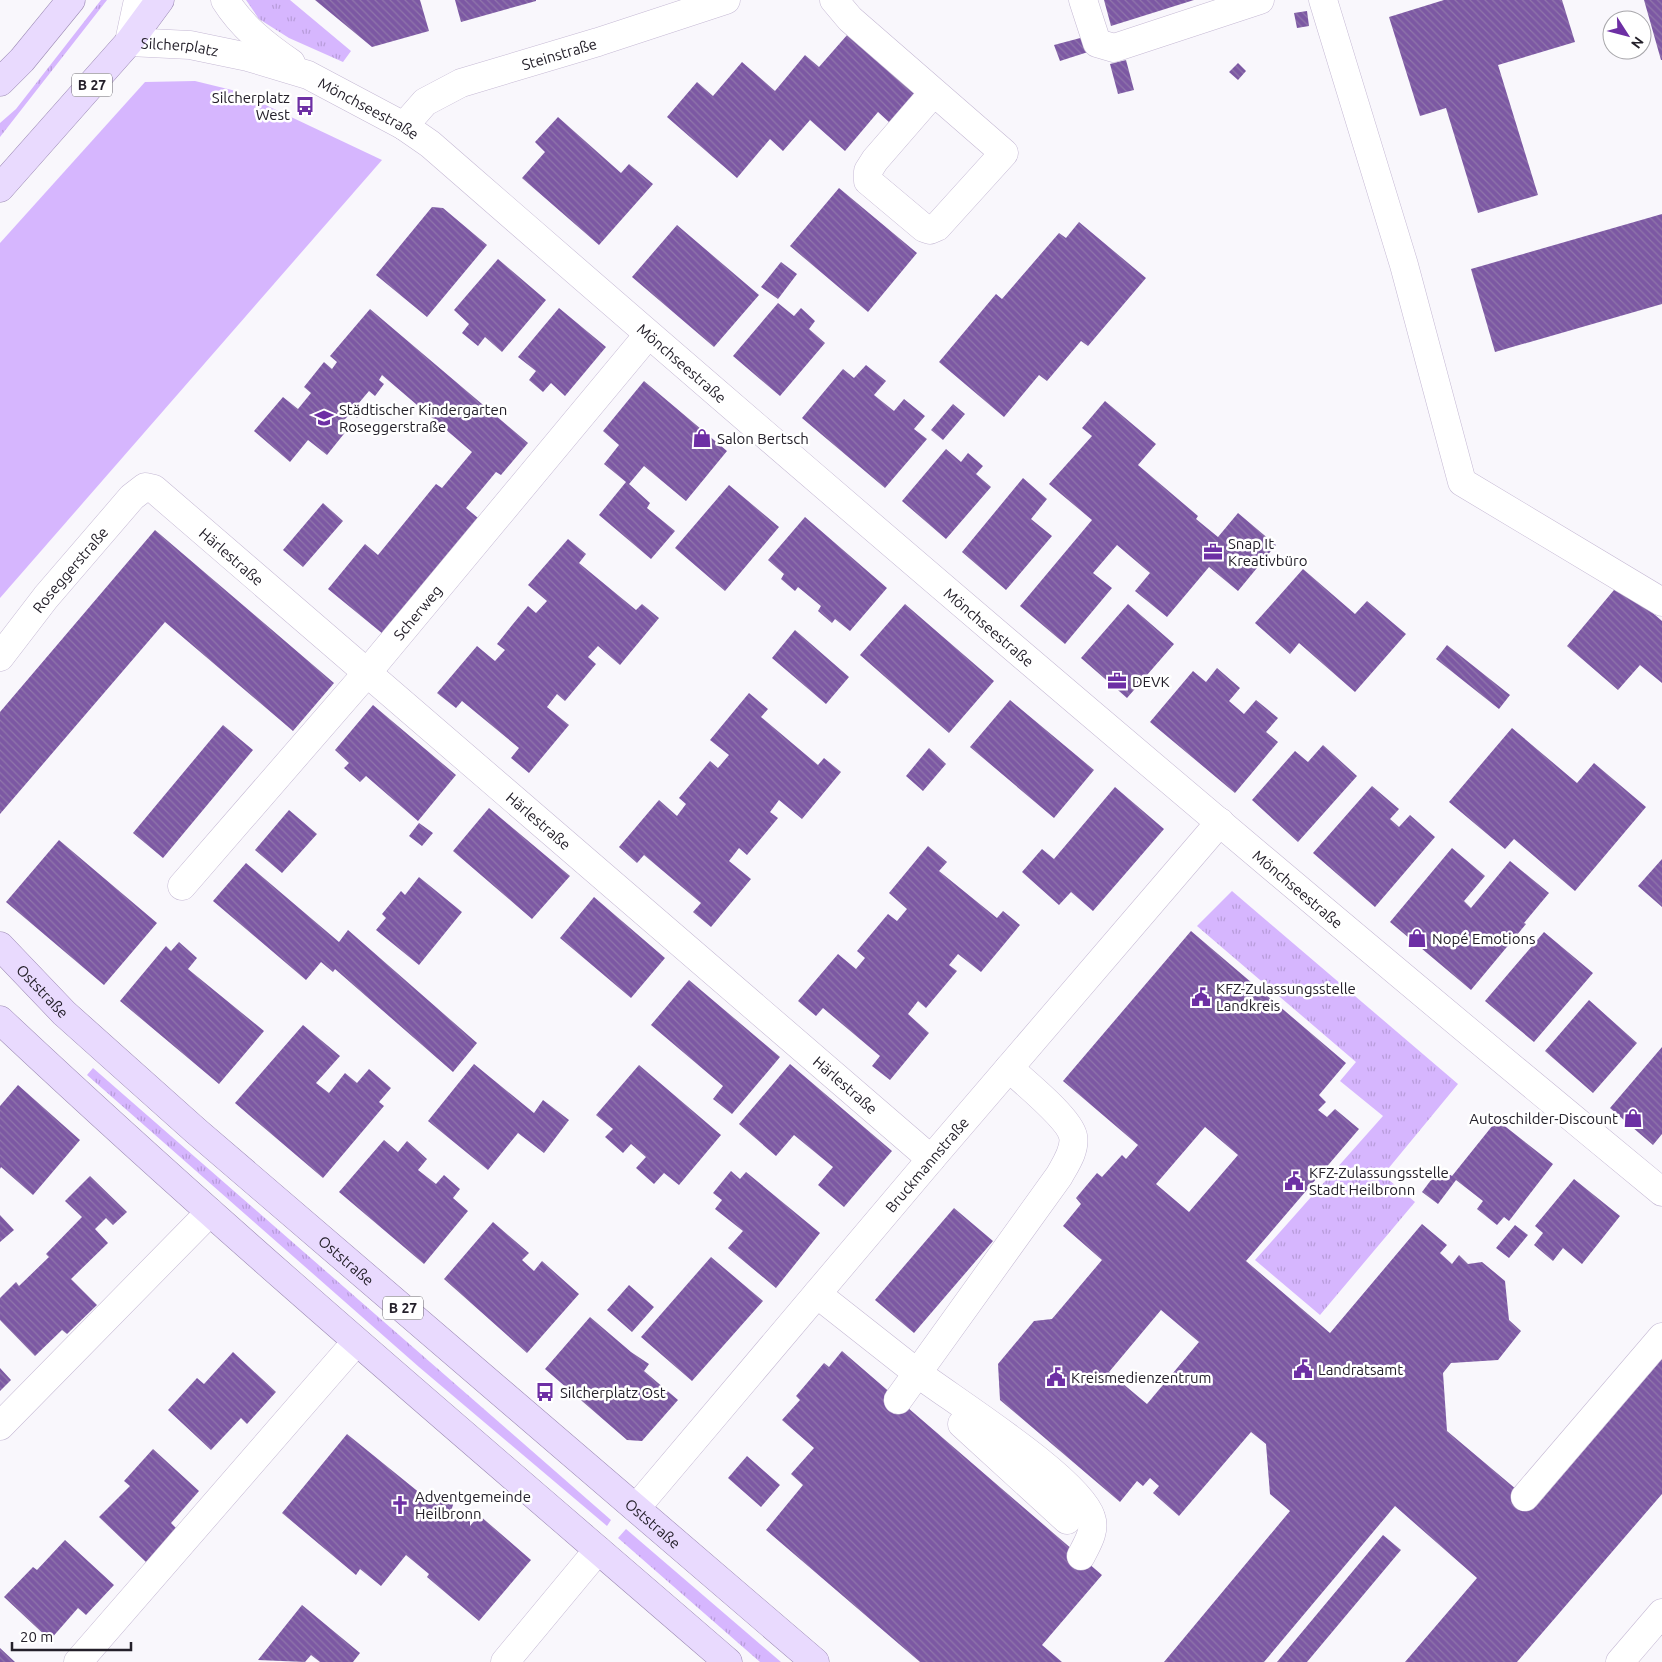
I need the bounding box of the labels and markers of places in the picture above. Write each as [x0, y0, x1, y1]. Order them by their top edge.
place label: Silcherplatz West [212, 89, 290, 123]
bus stop icon: Silcherplatz West [294, 95, 316, 117]
place label: Städtischer Kindergarten Roseggerstraße [339, 401, 507, 435]
school or university icon: Städtischer Kindergarten Roseggerstraße [313, 407, 335, 429]
shop icon: Salon Bertsch [691, 427, 713, 449]
place label: Salon Bertsch [717, 430, 809, 447]
place label: Snap It Kreativbüro [1228, 535, 1307, 569]
office icon: Snap It Kreativbüro [1202, 541, 1224, 563]
office icon: DEVK [1106, 670, 1128, 692]
place label: DEVK [1132, 673, 1170, 690]
shop icon: Nopé Emotions [1406, 927, 1428, 949]
place label: Nopé Emotions [1432, 930, 1536, 947]
place label: KFZ-Zulassungsstelle Landkreis [1216, 980, 1356, 1014]
public building icon: KFZ-Zulassungsstelle Landkreis [1190, 986, 1212, 1008]
shop icon: Autoschilder-Discount [1622, 1107, 1644, 1129]
place label: Autoschilder-Discount [1469, 1110, 1618, 1127]
place label: KFZ-Zulassungsstelle Stadt Heilbronn [1309, 1164, 1449, 1198]
public building icon: KFZ-Zulassungsstelle Stadt Heilbronn [1283, 1170, 1305, 1192]
public building icon: Landratsamt [1292, 1358, 1314, 1380]
place label: Landratsamt [1318, 1361, 1403, 1378]
public building icon: Kreismedienzentrum [1045, 1366, 1067, 1388]
place label: Kreismedienzentrum [1071, 1369, 1211, 1386]
bus stop icon: Silcherplatz Ost [534, 1381, 556, 1403]
place label: Silcherplatz Ost [560, 1384, 666, 1401]
place label: Adventgemeinde Heilbronn [415, 1488, 531, 1522]
church icon: Adventgemeinde Heilbronn [389, 1494, 411, 1516]

